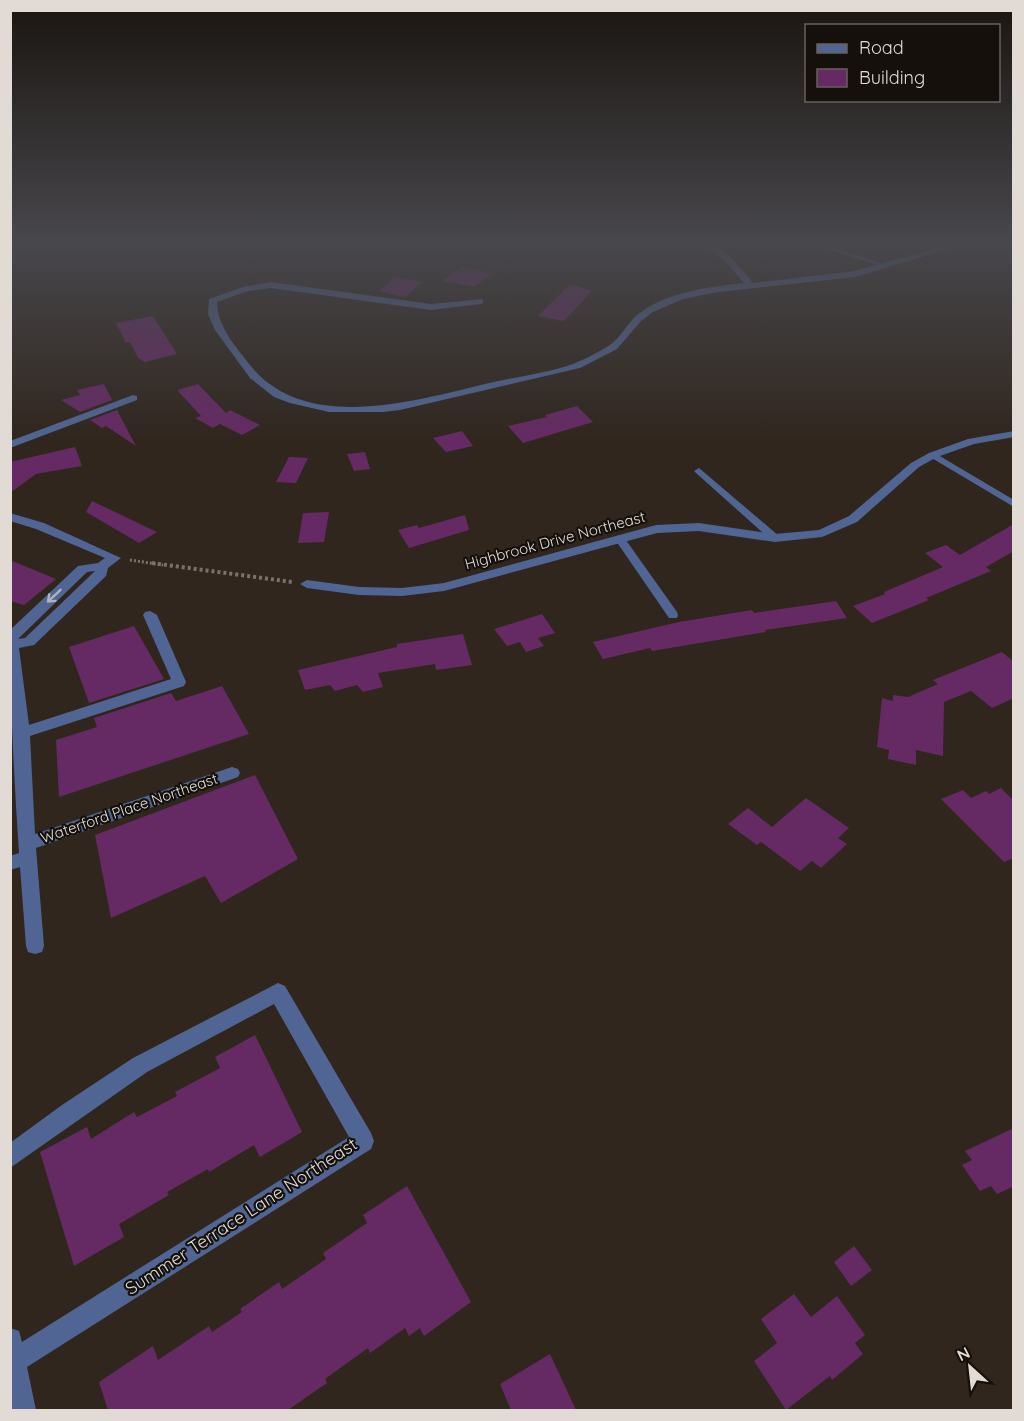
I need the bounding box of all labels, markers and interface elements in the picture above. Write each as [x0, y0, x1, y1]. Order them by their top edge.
legend [805, 24, 1000, 102]
text: Road [859, 36, 904, 59]
text: Building [859, 66, 925, 89]
street label: Highbrook Drive Northeast [463, 507, 647, 573]
one-way arrow [47, 589, 62, 603]
street label: Waterford Place Northeast [38, 769, 220, 847]
street label: Summer Terrace Lane Northeast [121, 1132, 361, 1300]
north arrow [940, 1337, 1000, 1397]
text: N [953, 1342, 973, 1365]

